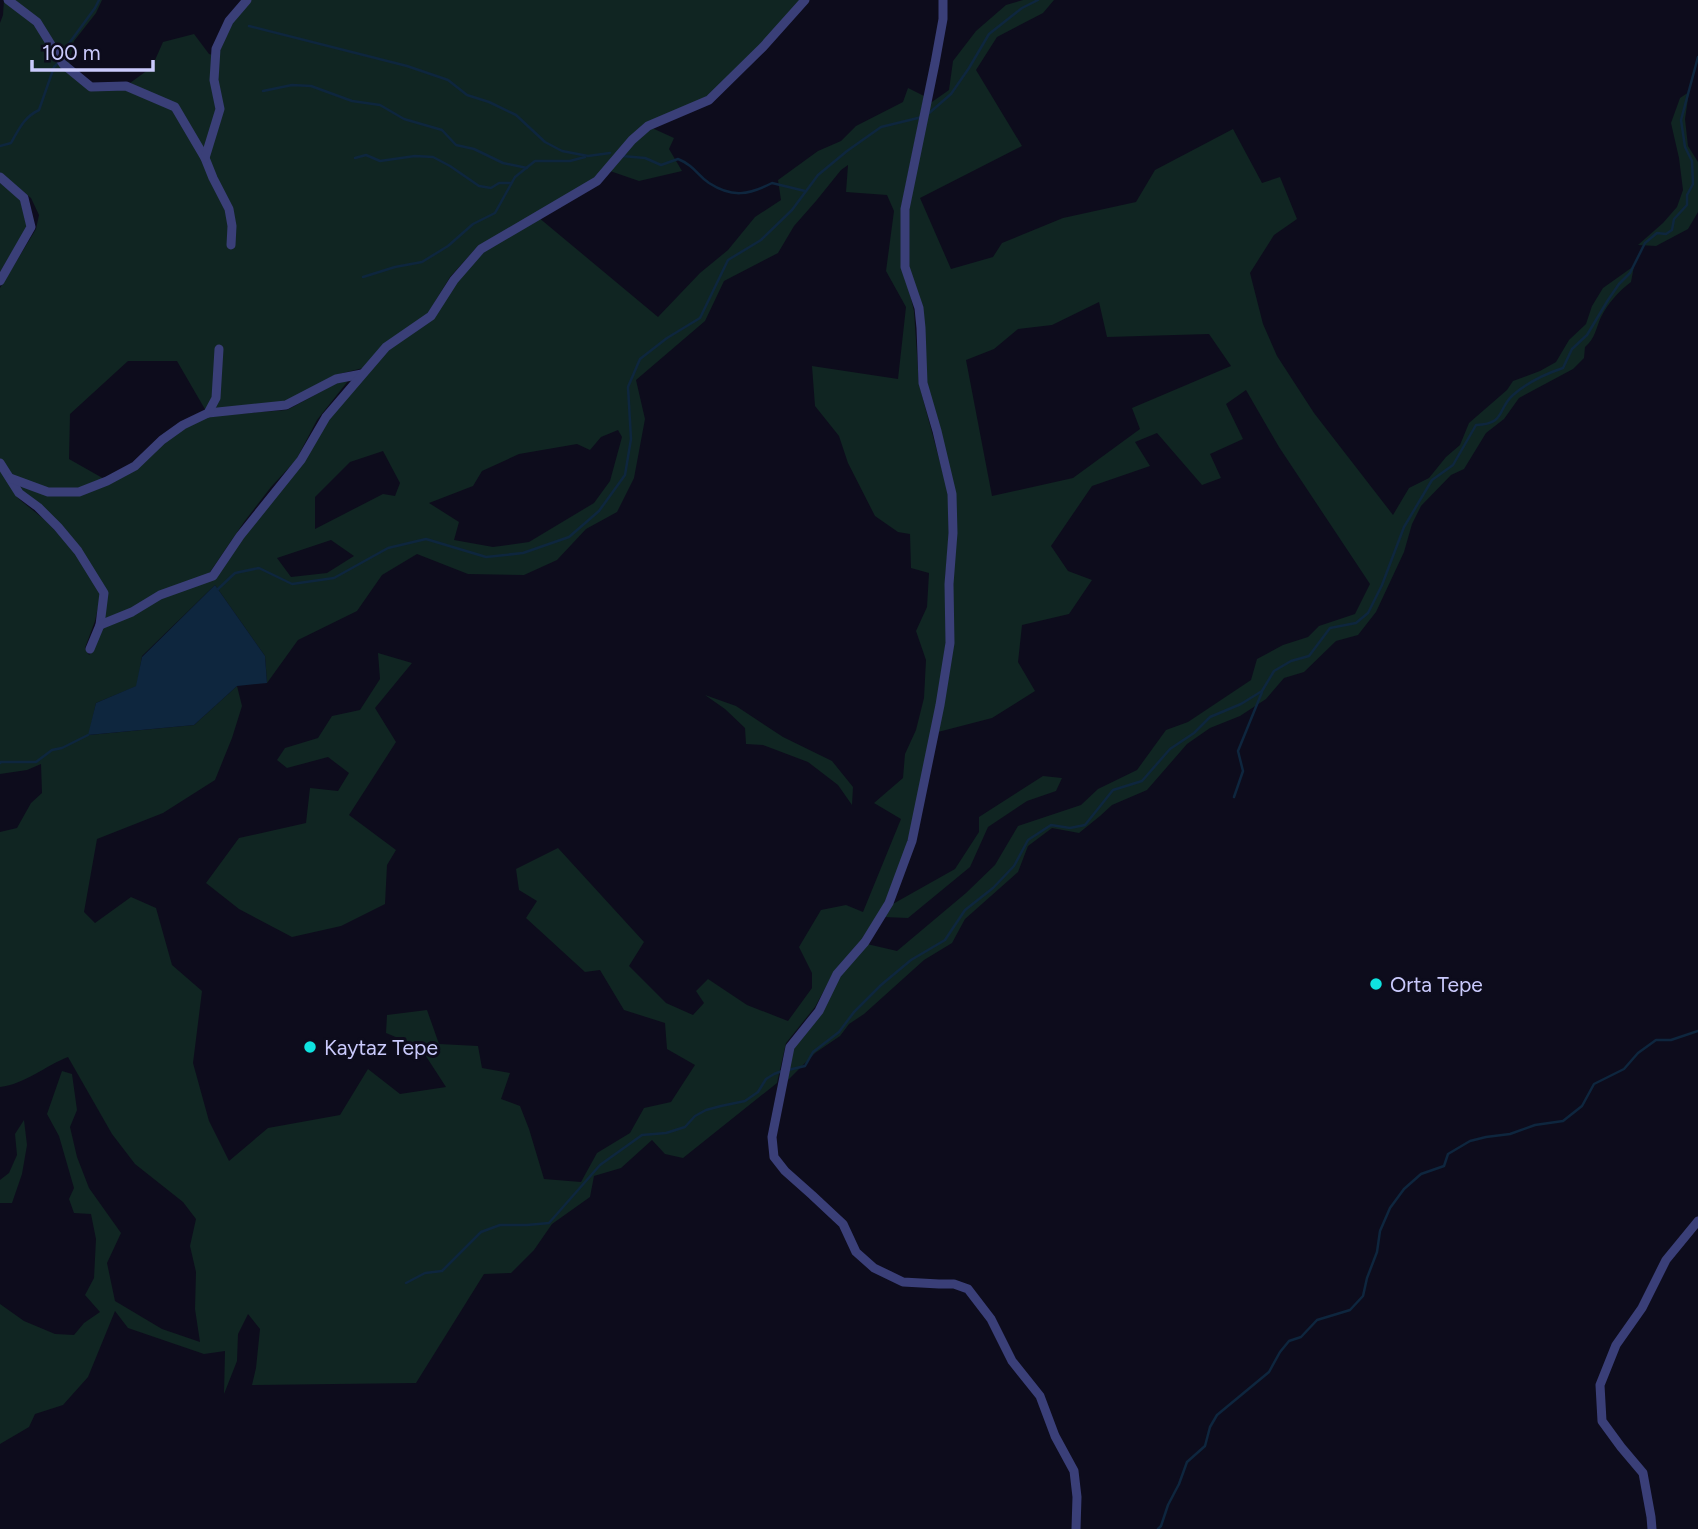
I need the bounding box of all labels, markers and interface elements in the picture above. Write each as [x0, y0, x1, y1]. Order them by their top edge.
scale bar [32, 28, 152, 72]
text: 100 m [42, 40, 101, 65]
place label: Orta Tepe [1390, 972, 1483, 997]
marker: Orta Tepe [1368, 976, 1384, 992]
place label: Kaytaz Tepe [324, 1035, 438, 1060]
marker: Kaytaz Tepe [302, 1039, 318, 1055]

